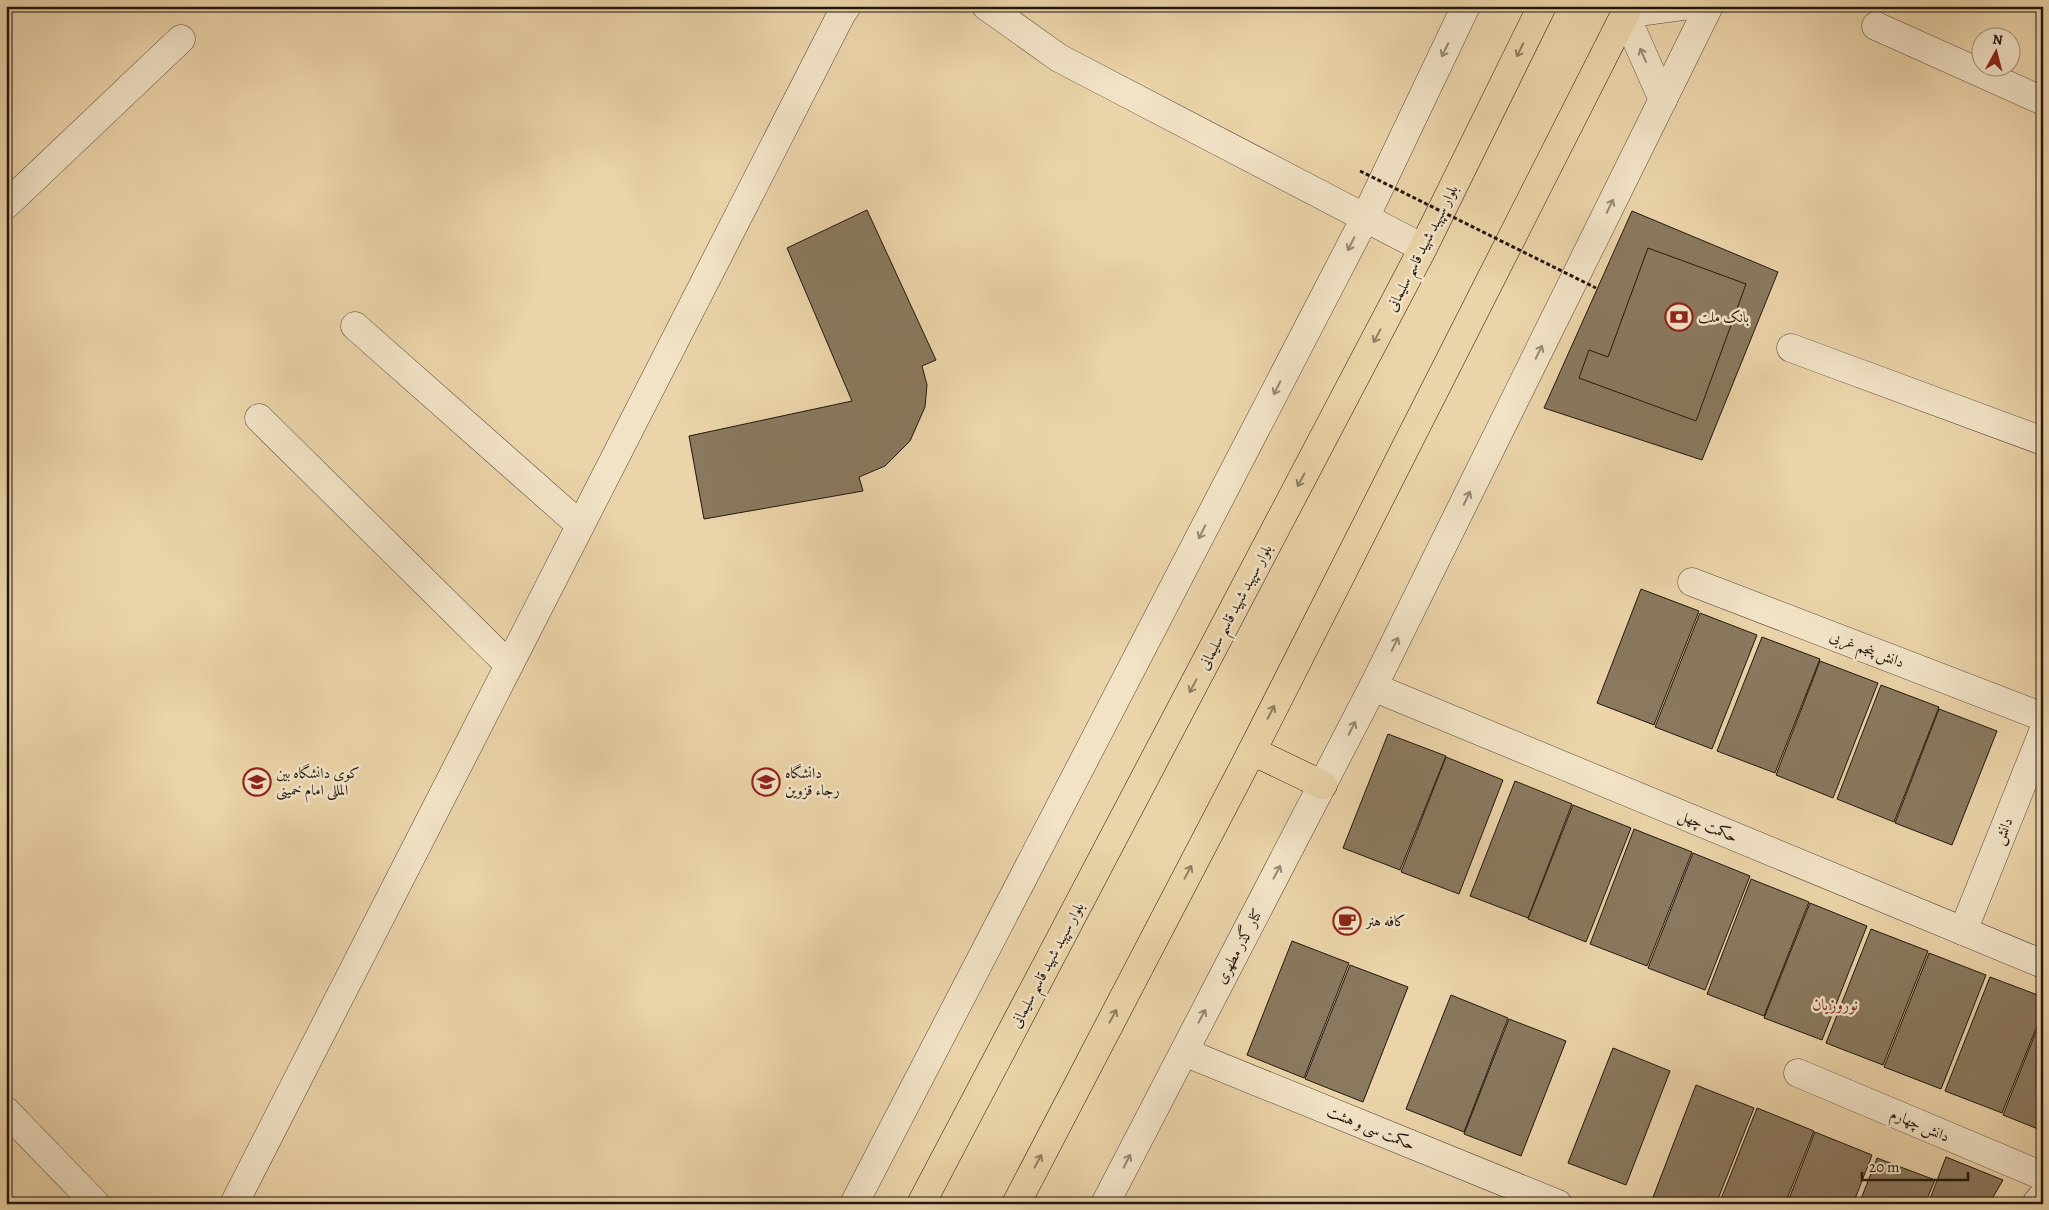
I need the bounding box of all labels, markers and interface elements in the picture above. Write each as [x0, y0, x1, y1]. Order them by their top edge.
north arrow [1972, 28, 2022, 78]
text: N [1991, 30, 2004, 50]
one-way arrow [1440, 42, 1449, 57]
one-way arrow [1515, 42, 1524, 57]
one-way arrow [1638, 48, 1648, 63]
street label: بلوار سپهبد شهید قاسم سلیمانی [1381, 181, 1467, 317]
one-way arrow [1606, 199, 1616, 214]
one-way arrow [1346, 236, 1355, 251]
bank icon: بانک ملت [1664, 302, 1694, 332]
place label: بانک ملت [1698, 307, 1749, 327]
one-way arrow [1372, 328, 1381, 343]
one-way arrow [1535, 345, 1544, 360]
one-way arrow [1272, 380, 1281, 395]
one-way arrow [1296, 472, 1306, 487]
one-way arrow [1463, 491, 1472, 506]
one-way arrow [1197, 525, 1207, 540]
street label: بلوار سپهبد شهید قاسم سلیمانی [1193, 541, 1281, 676]
street label: دانش پنجم غربی [1825, 626, 1907, 676]
one-way arrow [1391, 637, 1400, 652]
one-way arrow [1188, 678, 1197, 693]
one-way arrow [1266, 705, 1276, 720]
one-way arrow [1348, 721, 1357, 736]
place label: کوی دانشگاه بین المللی امام خمینی [276, 763, 360, 803]
place label: دانشگاه رجاء قزوین [785, 763, 840, 800]
school or university icon: کوی دانشگاه بین المللی امام خمینی [242, 767, 272, 797]
school or university icon: دانشگاه رجاء قزوین [751, 767, 781, 797]
street label: حکمت چهل [1675, 805, 1741, 848]
street label: دانش [1989, 814, 2017, 848]
one-way arrow [1273, 865, 1282, 880]
one-way arrow [1184, 866, 1194, 880]
street label: بلوار سپهبد شهید قاسم سلیمانی [1005, 899, 1093, 1034]
street label: کنار گذر مطهری [1210, 904, 1267, 987]
cafe icon: کافه هنر [1332, 906, 1362, 936]
place label: کافه هنر [1364, 911, 1406, 931]
district label: نوروزیان [1812, 994, 1858, 1016]
one-way arrow [1108, 1009, 1118, 1024]
one-way arrow [1197, 1009, 1207, 1024]
street label: حکمت سی و هشت [1323, 1101, 1418, 1156]
street label: دانش چهارم [1886, 1104, 1953, 1149]
scale bar [1862, 1150, 1968, 1182]
one-way arrow [1033, 1153, 1043, 1168]
one-way arrow [1122, 1153, 1132, 1168]
text: 20 m [1869, 1157, 1900, 1177]

